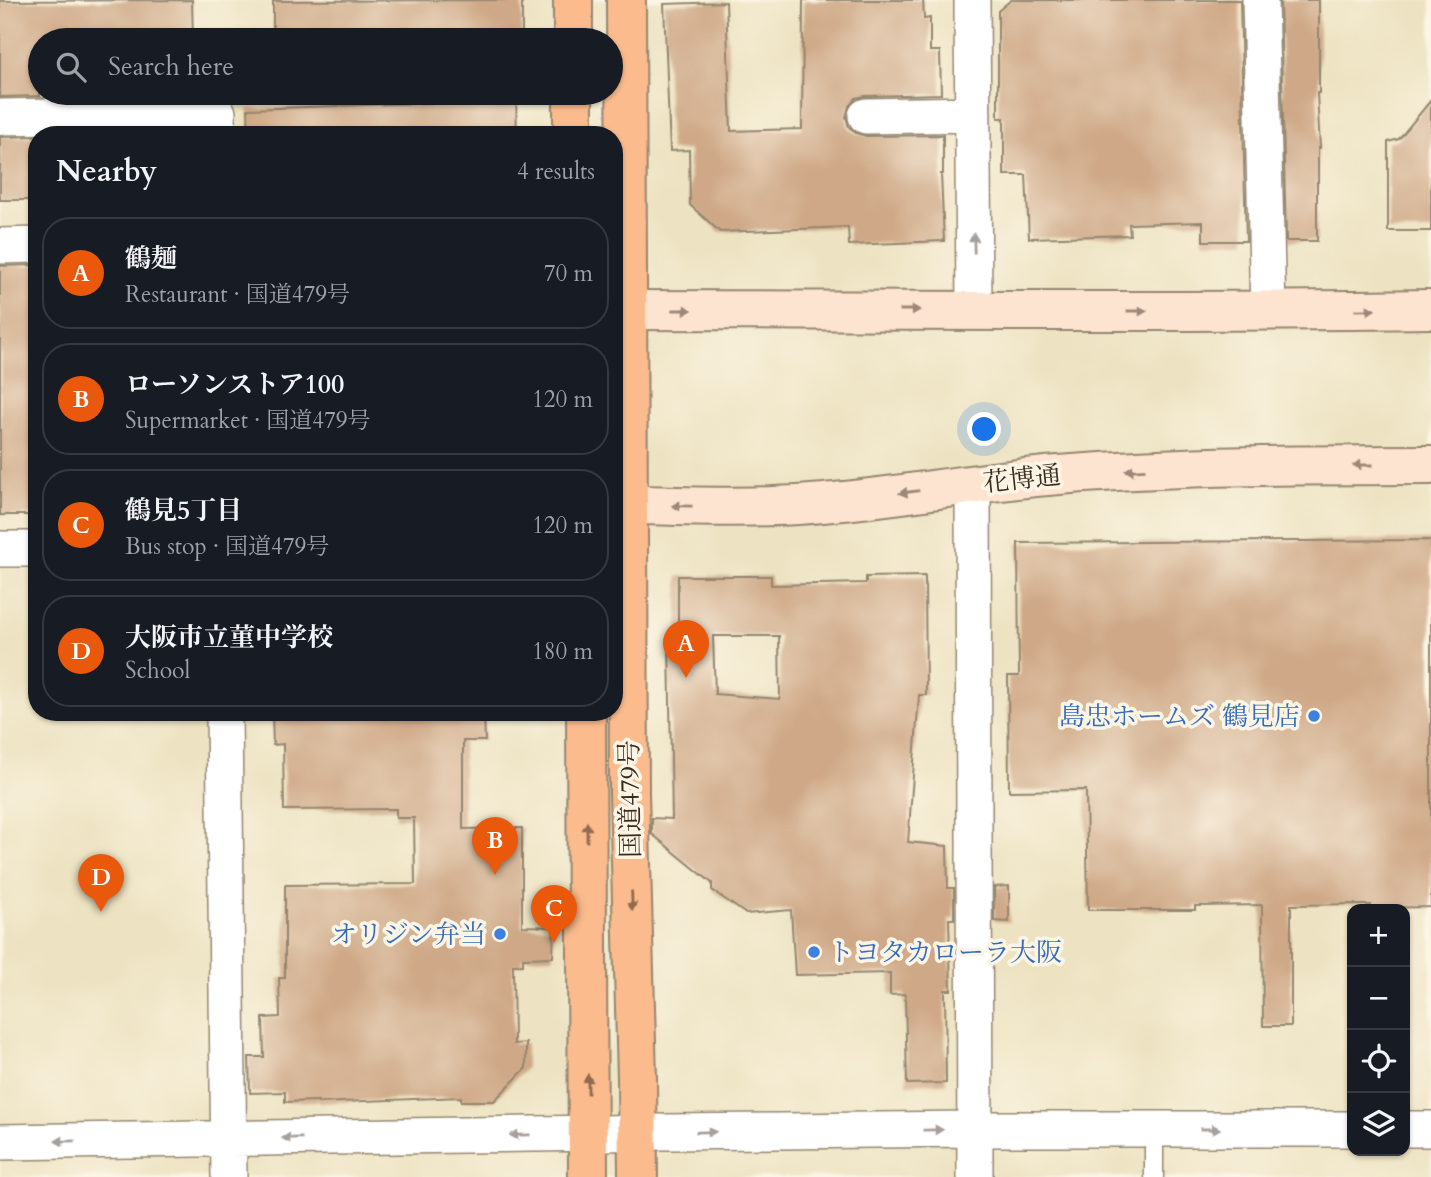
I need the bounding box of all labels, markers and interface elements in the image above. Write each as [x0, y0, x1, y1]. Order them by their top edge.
search box [28, 28, 623, 105]
icon: search [52, 48, 90, 86]
text: Search here [108, 49, 234, 84]
text: Nearby [56, 151, 157, 192]
text: 4 results [517, 156, 595, 187]
one-way arrow [968, 231, 980, 253]
text: 鶴麺 [125, 241, 177, 276]
text: A [72, 258, 90, 289]
text: 70 m [544, 258, 593, 289]
text: Restaurant · 国道479号 [125, 279, 350, 310]
one-way arrow [672, 304, 694, 315]
one-way arrow [899, 304, 921, 316]
one-way arrow [1354, 304, 1376, 316]
one-way arrow [1127, 305, 1149, 317]
text: ローソンストア100 [125, 367, 344, 402]
text: B [73, 384, 89, 415]
text: 120 m [532, 384, 593, 415]
text: Supermarket · 国道479号 [125, 405, 371, 436]
your location [967, 412, 1001, 446]
street label: 花博通 [981, 458, 1063, 500]
one-way arrow [1352, 459, 1374, 471]
one-way arrow [1124, 465, 1146, 476]
one-way arrow [898, 487, 920, 498]
text: 鶴見5丁目 [125, 493, 242, 528]
one-way arrow [671, 500, 693, 511]
text: C [72, 510, 90, 541]
text: 120 m [532, 510, 593, 541]
text: Bus stop · 国道479号 [125, 531, 329, 562]
text: 大阪市立菫中学校 [125, 620, 333, 655]
pin: A [663, 620, 709, 678]
text: D [71, 636, 91, 667]
text: 180 m [532, 636, 593, 667]
text: School [125, 655, 190, 686]
place label: 島忠ホームズ 鶴見店 [1059, 699, 1300, 734]
marker: 島忠ホームズ 鶴見店 [1306, 708, 1322, 724]
street label: 国道479号 [611, 740, 649, 858]
pin: B [472, 817, 518, 875]
one-way arrow [581, 821, 593, 843]
pin: D [78, 854, 124, 912]
pin: C [531, 885, 577, 943]
one-way arrow [626, 890, 637, 912]
map controls [1347, 904, 1410, 1156]
button: + [1347, 904, 1410, 967]
place label: オリジン弁当 [331, 917, 486, 952]
marker: オリジン弁当 [492, 926, 508, 942]
place label: トヨタカローラ大阪 [828, 935, 1062, 970]
marker: トヨタカローラ大阪 [806, 944, 822, 960]
button: − [1347, 967, 1410, 1030]
button: locate [1347, 1030, 1410, 1093]
one-way arrow [582, 1073, 594, 1095]
button: layers [1347, 1093, 1410, 1156]
one-way arrow [1199, 1123, 1221, 1135]
one-way arrow [922, 1124, 944, 1136]
one-way arrow [695, 1126, 717, 1138]
one-way arrow [508, 1129, 530, 1141]
one-way arrow [281, 1132, 303, 1144]
one-way arrow [53, 1135, 75, 1147]

